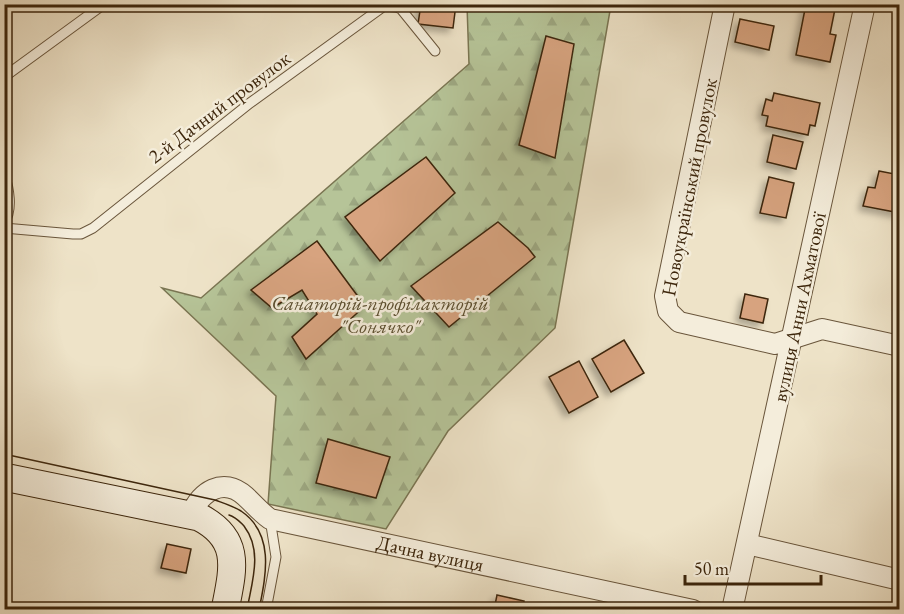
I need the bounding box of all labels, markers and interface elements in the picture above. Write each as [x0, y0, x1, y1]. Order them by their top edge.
street label: 2-й Дачний провулок [143, 45, 296, 169]
street label: Новоукраїнський провулок [655, 75, 723, 298]
street label: вулиця Анни Ахматової [766, 209, 832, 404]
park label: Санаторій-профілакторій "Сонячко" [272, 290, 488, 339]
street label: Дачна вулиця [374, 529, 486, 578]
scale bar [685, 548, 822, 586]
text: 50 m [694, 557, 729, 580]

